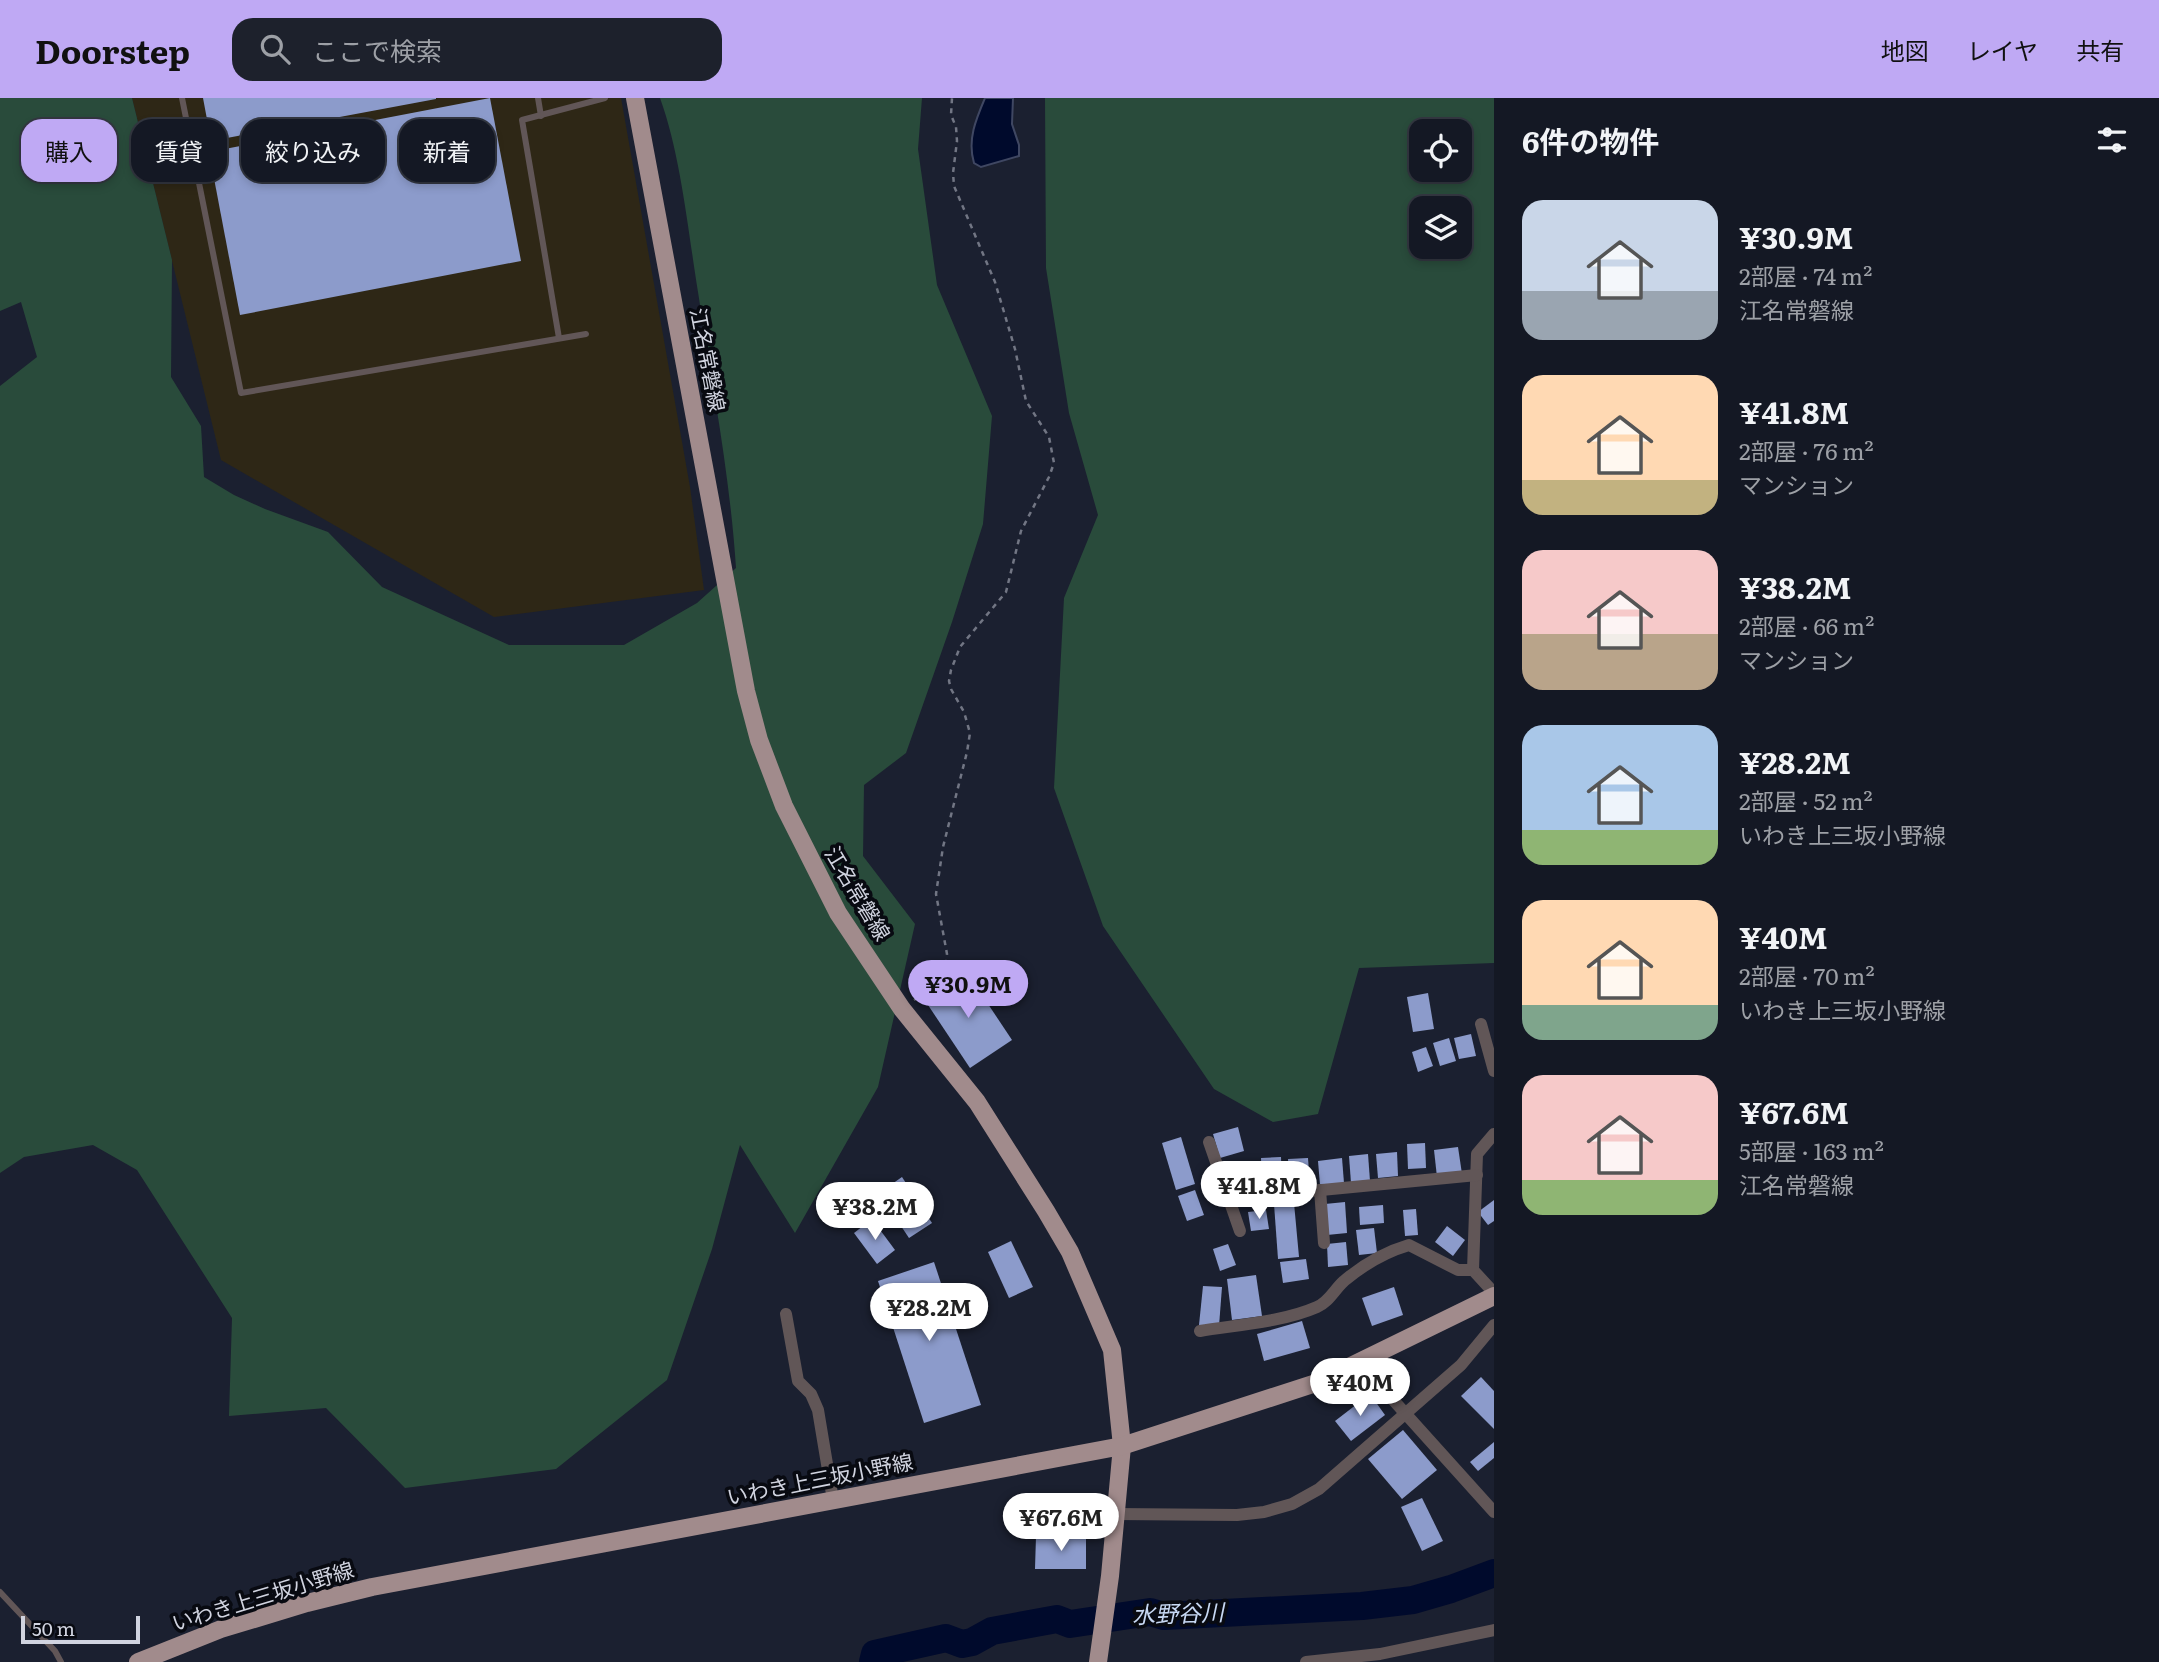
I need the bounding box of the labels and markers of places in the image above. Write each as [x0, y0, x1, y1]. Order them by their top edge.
pin: ¥30.9M [911, 960, 1025, 1020]
pin: ¥41.8M [1202, 1162, 1316, 1221]
pin: ¥38.2M [818, 1182, 932, 1242]
pin: ¥28.2M [872, 1284, 986, 1343]
pin: ¥40M [1319, 1358, 1401, 1418]
pin: ¥67.6M [1004, 1494, 1118, 1553]

